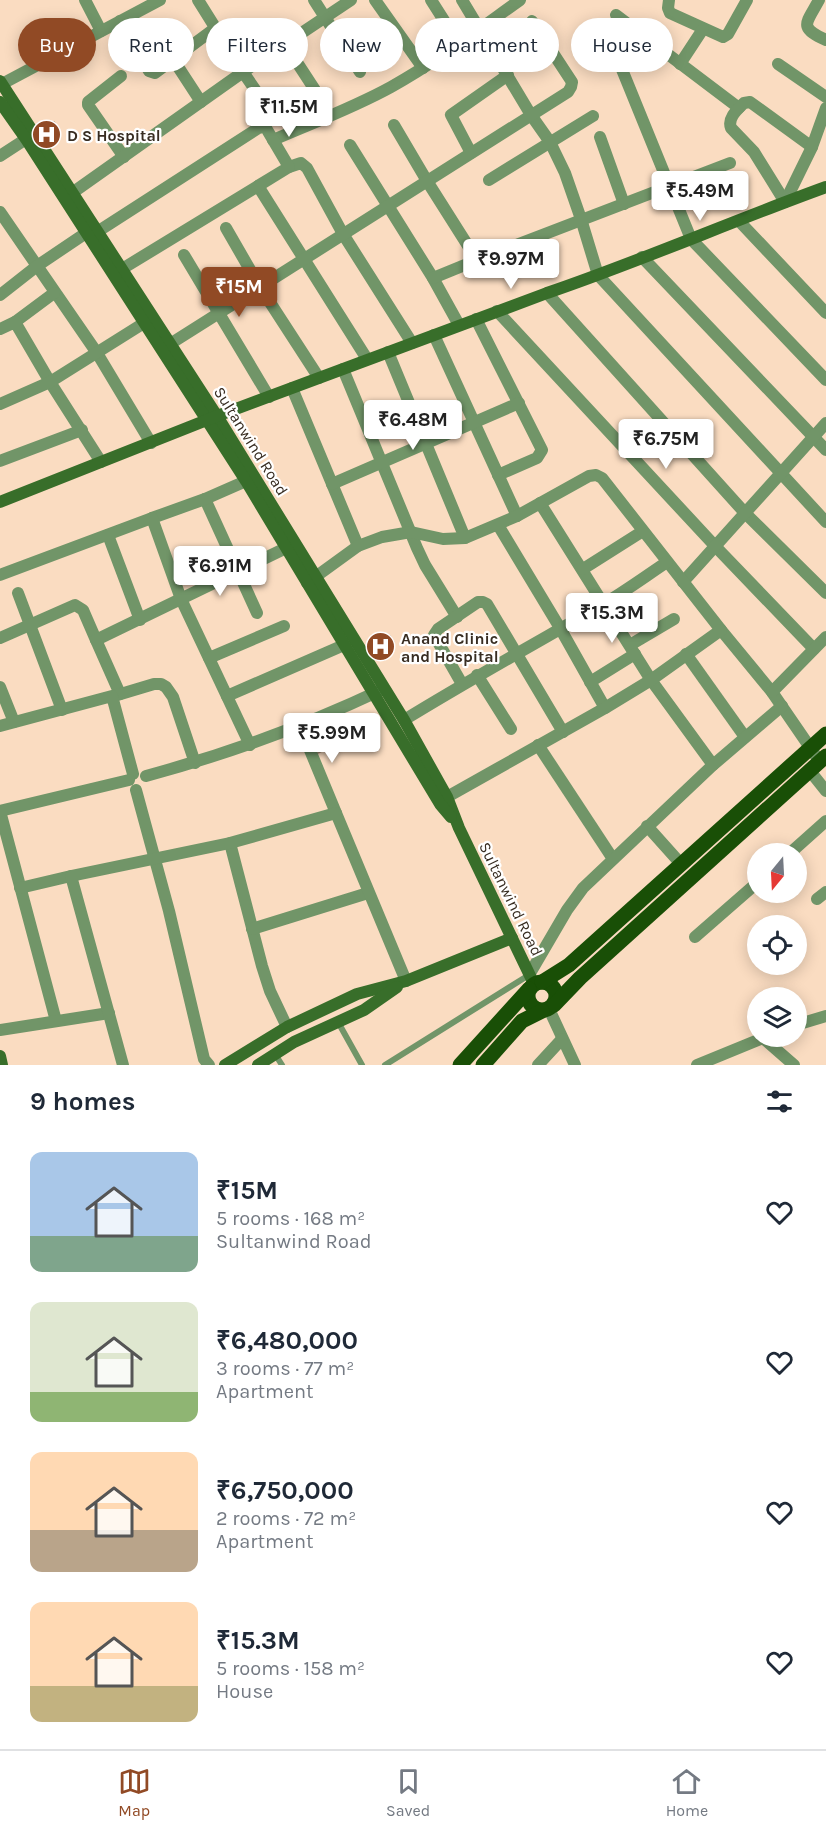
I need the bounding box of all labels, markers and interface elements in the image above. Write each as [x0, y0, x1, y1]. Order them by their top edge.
chip: Buy [18, 18, 96, 72]
chip: Rent [108, 18, 194, 72]
chip: Filters [206, 18, 308, 72]
chip: New [320, 18, 403, 72]
chip: Apartment [415, 18, 559, 72]
chip: House [571, 18, 673, 72]
pin: ₹11.5M [240, 87, 338, 138]
text: ₹11.5M [259, 95, 319, 118]
hospital icon: D S Hospital [30, 119, 62, 151]
place label: D S Hospital [67, 126, 161, 145]
pin: ₹5.49M [651, 171, 749, 222]
text: ₹5.49M [666, 179, 734, 202]
pin: ₹9.97M [462, 239, 560, 290]
text: ₹9.97M [477, 247, 545, 270]
pin: ₹15M [203, 267, 275, 318]
text: ₹15M [215, 275, 263, 298]
street label: Sultanwind Road [210, 383, 292, 499]
pin: ₹6.48M [364, 400, 462, 451]
text: ₹6.48M [378, 408, 448, 431]
pin: ₹6.75M [617, 419, 715, 470]
text: ₹6.75M [633, 427, 699, 450]
pin: ₹6.91M [171, 546, 269, 597]
text: ₹6.91M [188, 554, 252, 577]
pin: ₹15.3M [563, 593, 661, 644]
text: ₹15.3M [580, 601, 644, 624]
place label: Anand Clinic and Hospital [401, 629, 499, 666]
hospital icon: Anand Clinic and Hospital [364, 631, 396, 663]
pin: ₹5.99M [283, 713, 381, 764]
text: ₹5.99M [297, 721, 367, 744]
street label: Sultanwind Road [475, 839, 547, 959]
north arrow [747, 843, 807, 903]
map controls [747, 843, 807, 1047]
button: locate [747, 915, 807, 975]
button: layers [747, 987, 807, 1047]
icon: filters [763, 1085, 796, 1118]
text: 9 homes [30, 1086, 136, 1117]
text: ₹15M [216, 1175, 278, 1206]
icon: home [78, 1176, 150, 1248]
icon: heart [763, 1196, 796, 1229]
text: 5 rooms · 168 m² [216, 1207, 365, 1230]
text: Sultanwind Road [216, 1230, 372, 1253]
text: ₹6,480,000 [216, 1325, 358, 1356]
icon: home [78, 1326, 150, 1398]
icon: heart [763, 1346, 796, 1379]
text: 3 rooms · 77 m² [216, 1357, 354, 1380]
text: Apartment [216, 1380, 314, 1403]
text: ₹6,750,000 [216, 1475, 354, 1506]
icon: home [78, 1476, 150, 1548]
icon: heart [763, 1496, 796, 1529]
text: 2 rooms · 72 m² [216, 1507, 356, 1530]
text: Apartment [216, 1530, 314, 1553]
text: ₹15.3M [216, 1625, 300, 1656]
icon: home [78, 1626, 150, 1698]
icon: heart [763, 1646, 796, 1679]
text: 5 rooms · 158 m² [216, 1657, 365, 1680]
text: House [216, 1680, 273, 1703]
tab: Map [118, 1765, 151, 1820]
tab: Saved [386, 1765, 430, 1820]
tab: Home [666, 1765, 708, 1820]

